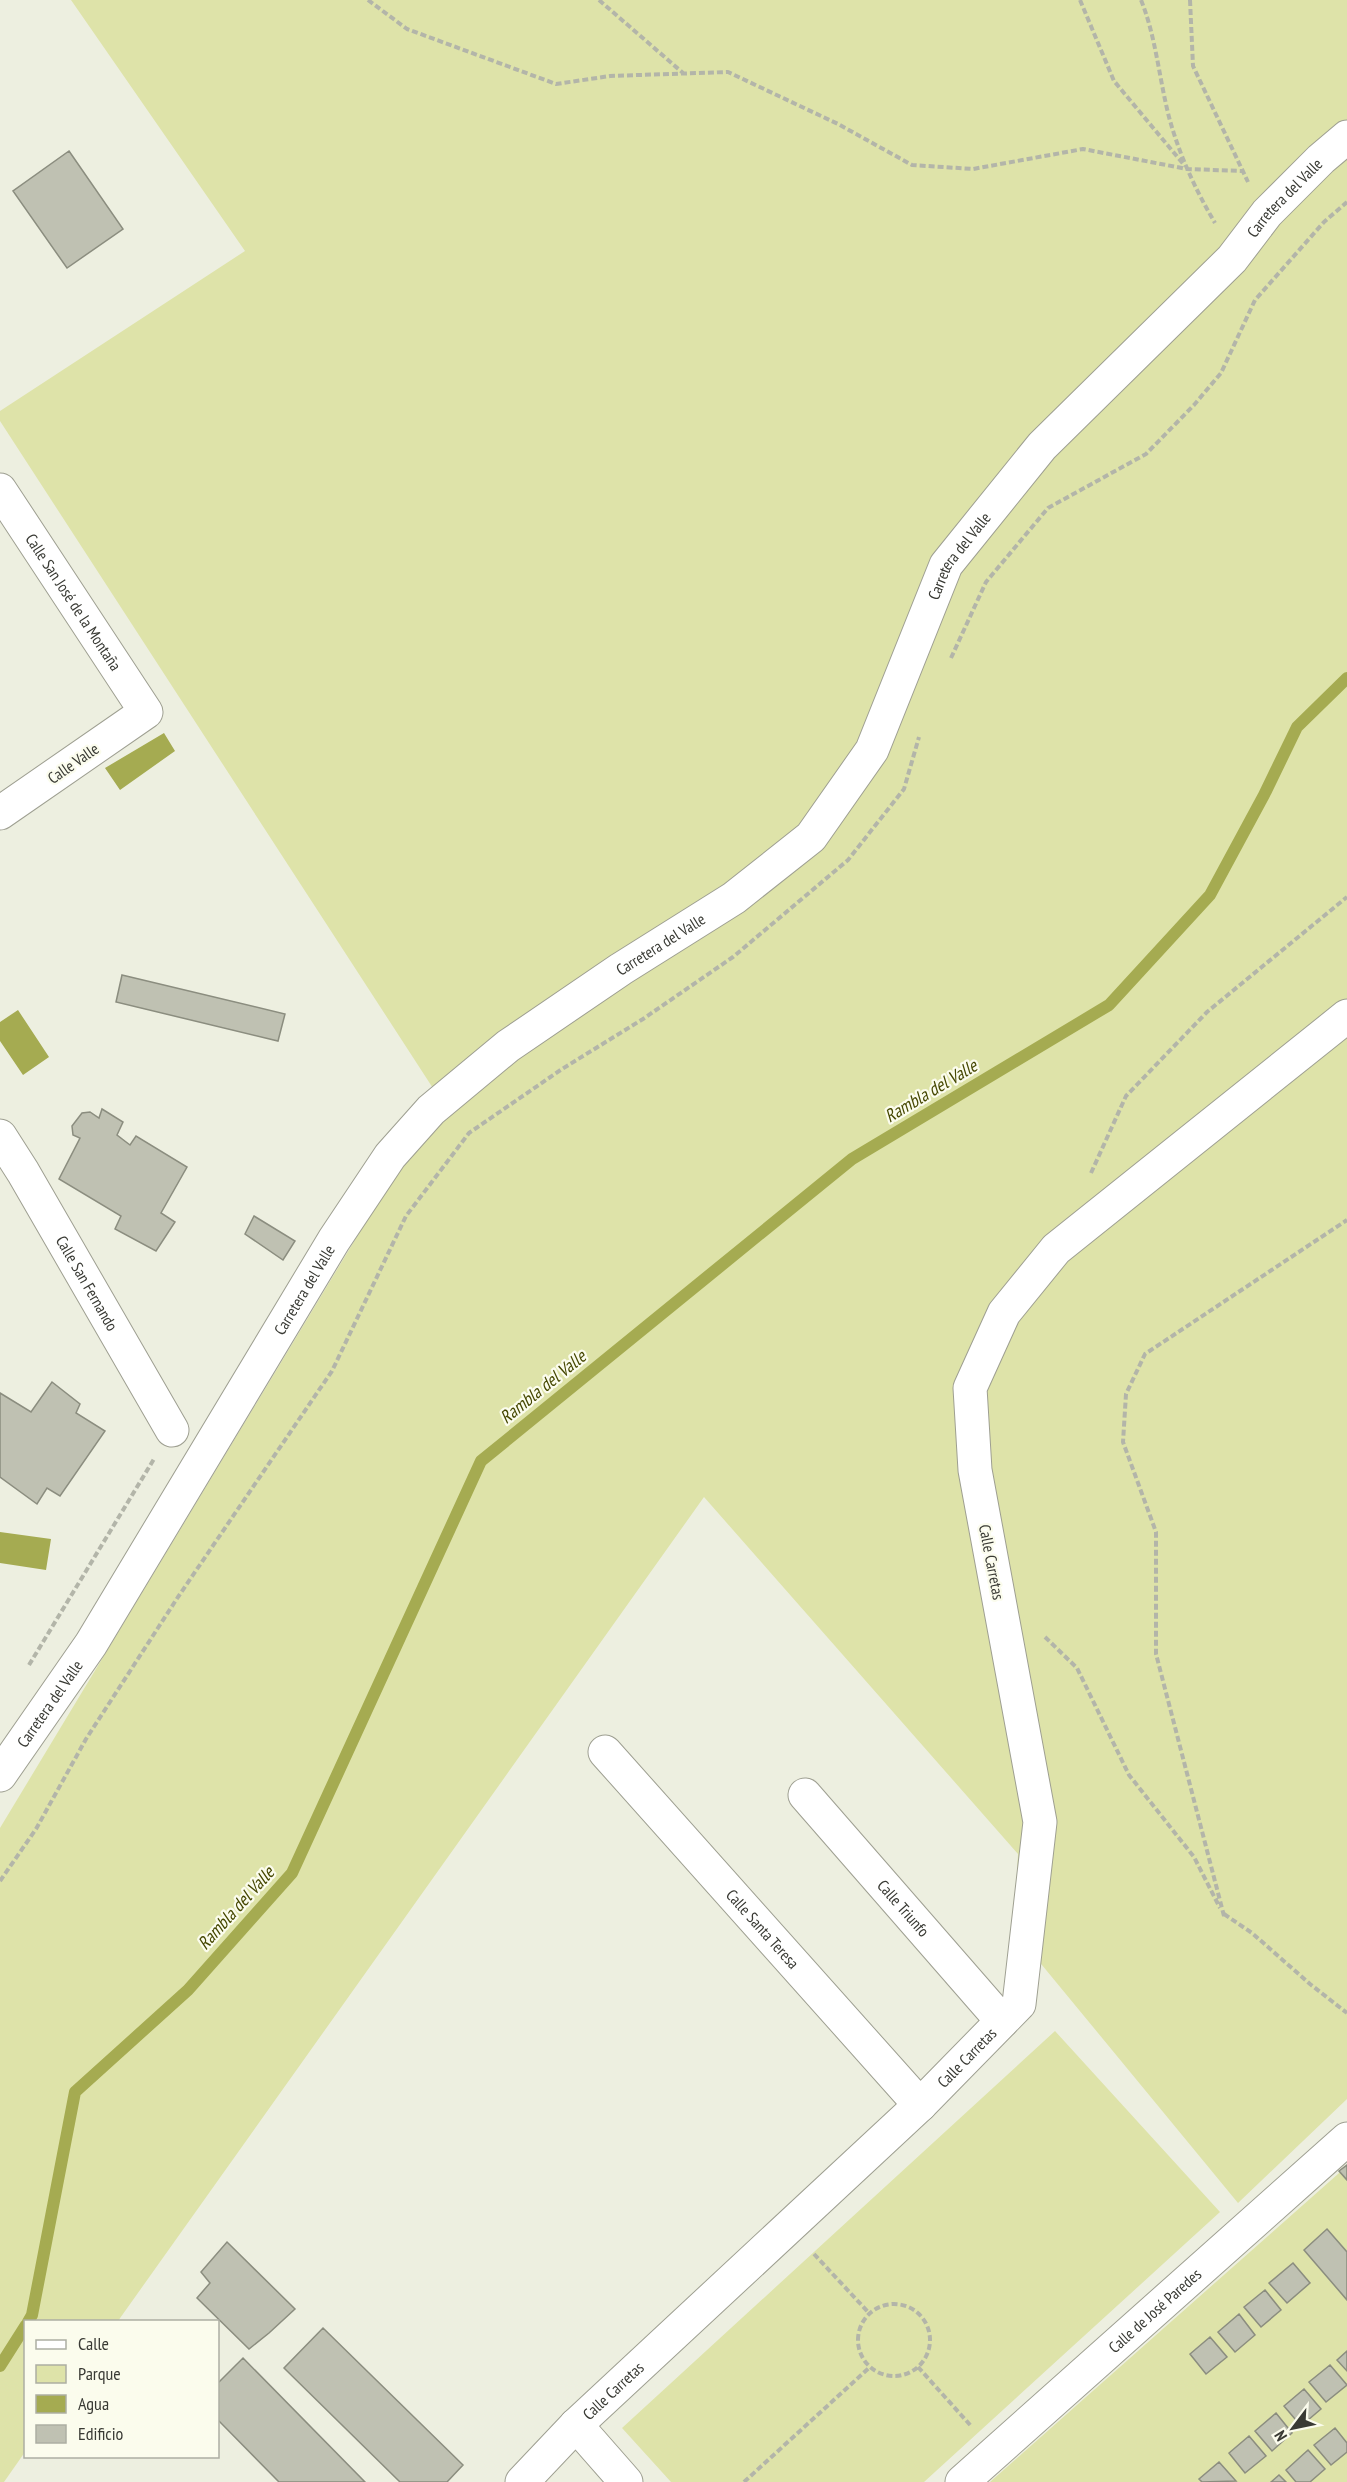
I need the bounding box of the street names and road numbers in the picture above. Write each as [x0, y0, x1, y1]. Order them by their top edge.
street label: Carretera del Valle [1242, 154, 1326, 241]
street label: Carretera del Valle [923, 508, 995, 602]
street label: Calle San José de la Montaña [21, 530, 126, 674]
street label: Calle Valle [44, 738, 102, 788]
street label: Carretera del Valle [612, 909, 709, 980]
street label: Calle San Fernando [52, 1232, 123, 1334]
street label: Carretera del Valle [269, 1241, 339, 1338]
street label: Calle Carretas [975, 1523, 1009, 1601]
street label: Carretera del Valle [12, 1656, 87, 1751]
street label: Calle Triunfo [873, 1875, 934, 1941]
street label: Calle Santa Teresa [722, 1885, 804, 1973]
street label: Calle Carretas [933, 2023, 1000, 2092]
street label: Calle de José Paredes [1104, 2264, 1205, 2357]
street label: Calle Carretas [578, 2357, 648, 2424]

